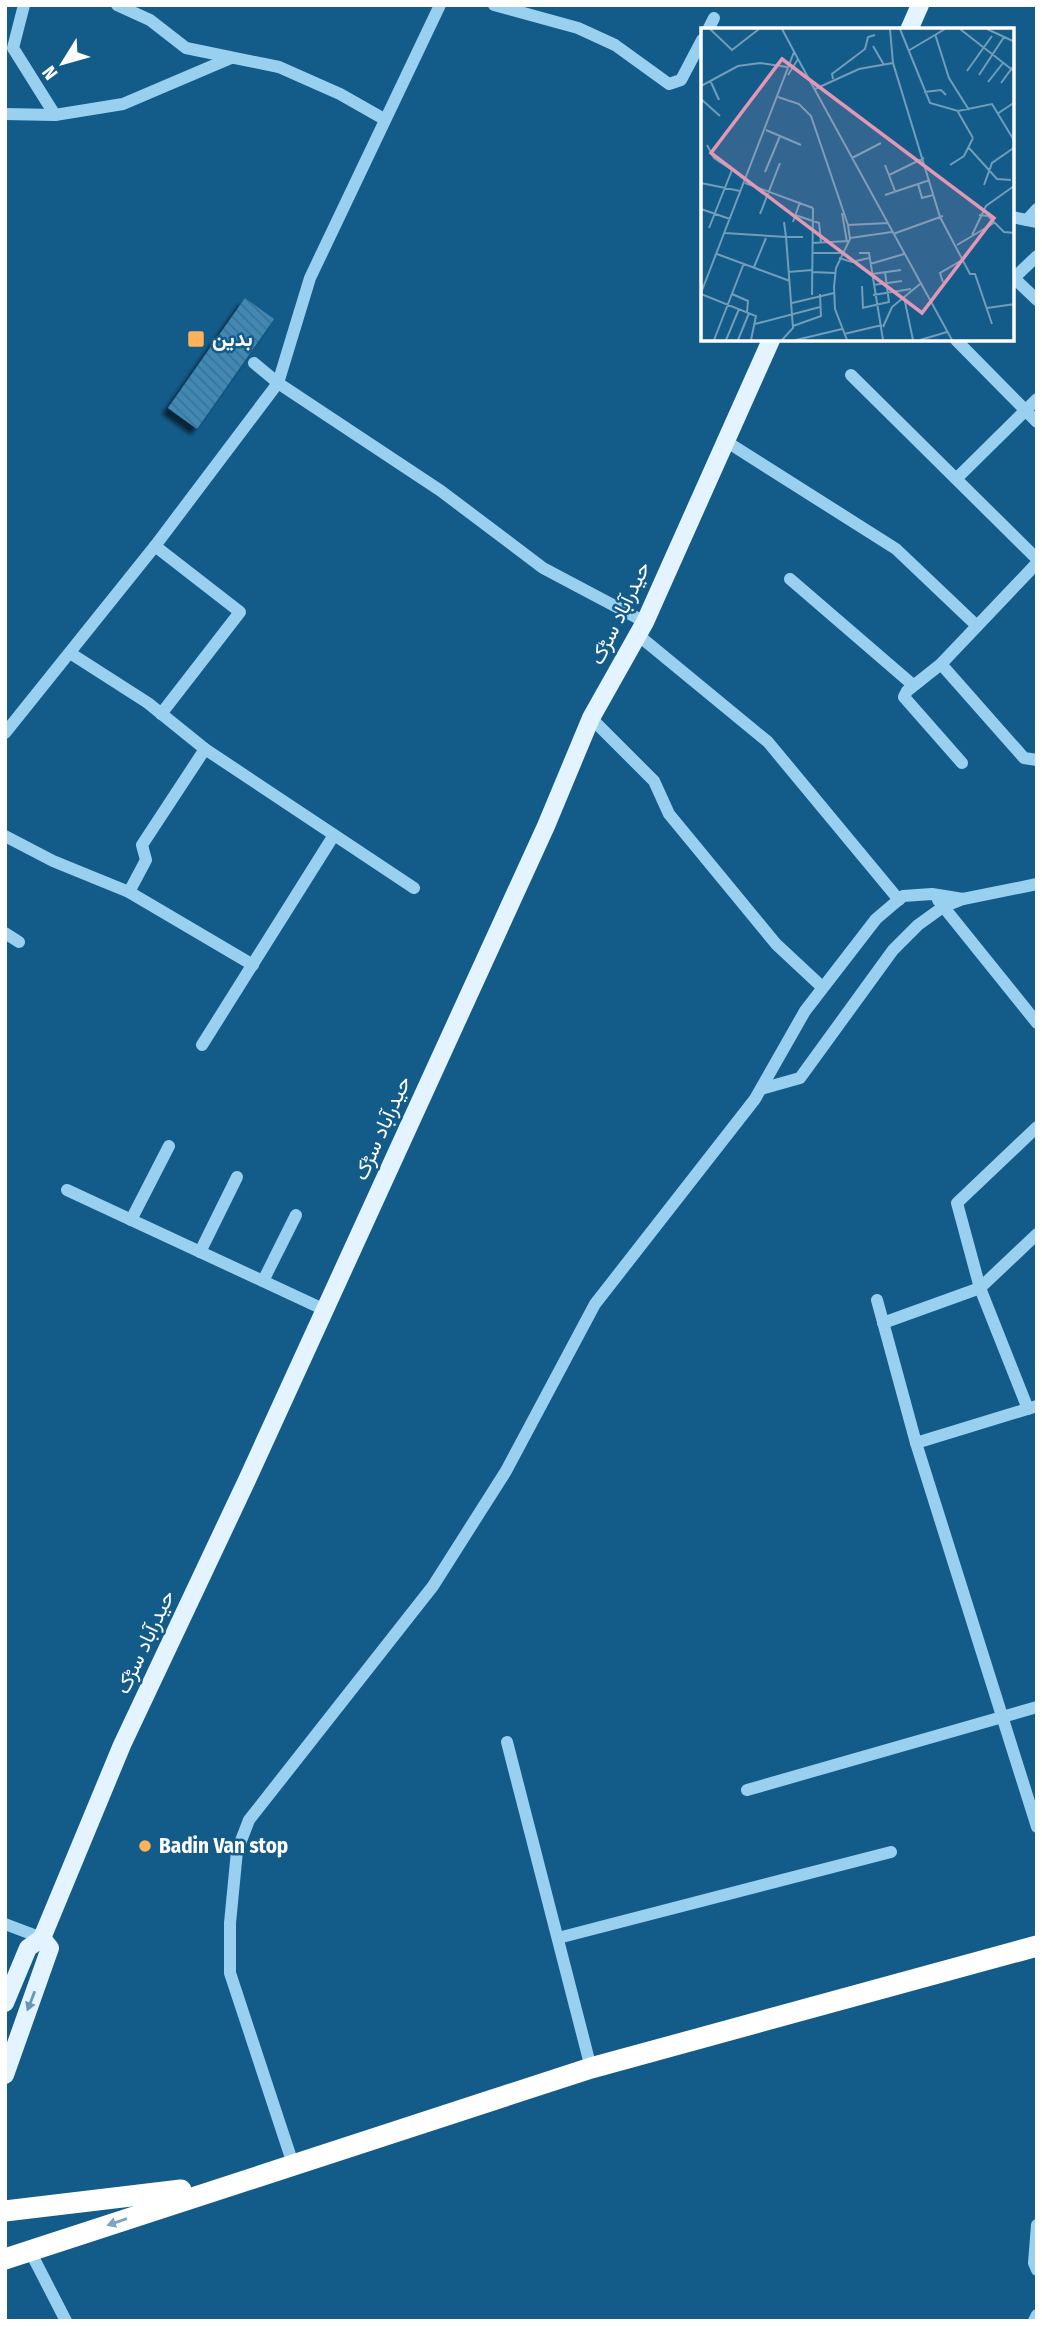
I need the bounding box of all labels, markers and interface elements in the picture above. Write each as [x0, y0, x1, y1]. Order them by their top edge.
north arrow [28, 28, 98, 98]
inset map [701, 28, 1014, 341]
text: N [37, 61, 62, 84]
place label: بدين [212, 326, 253, 352]
marker: بدين [186, 329, 206, 349]
street label: حیدرآباد سڑک [584, 557, 656, 669]
street label: حیدرآباد سڑک [347, 1072, 417, 1184]
street label: حیدرآباد سڑک [110, 1586, 180, 1698]
place label: Badin Van stop [159, 1833, 288, 1859]
marker: Badin Van stop [137, 1838, 153, 1854]
one-way arrow [25, 1990, 36, 2011]
one-way arrow [107, 2217, 128, 2228]

